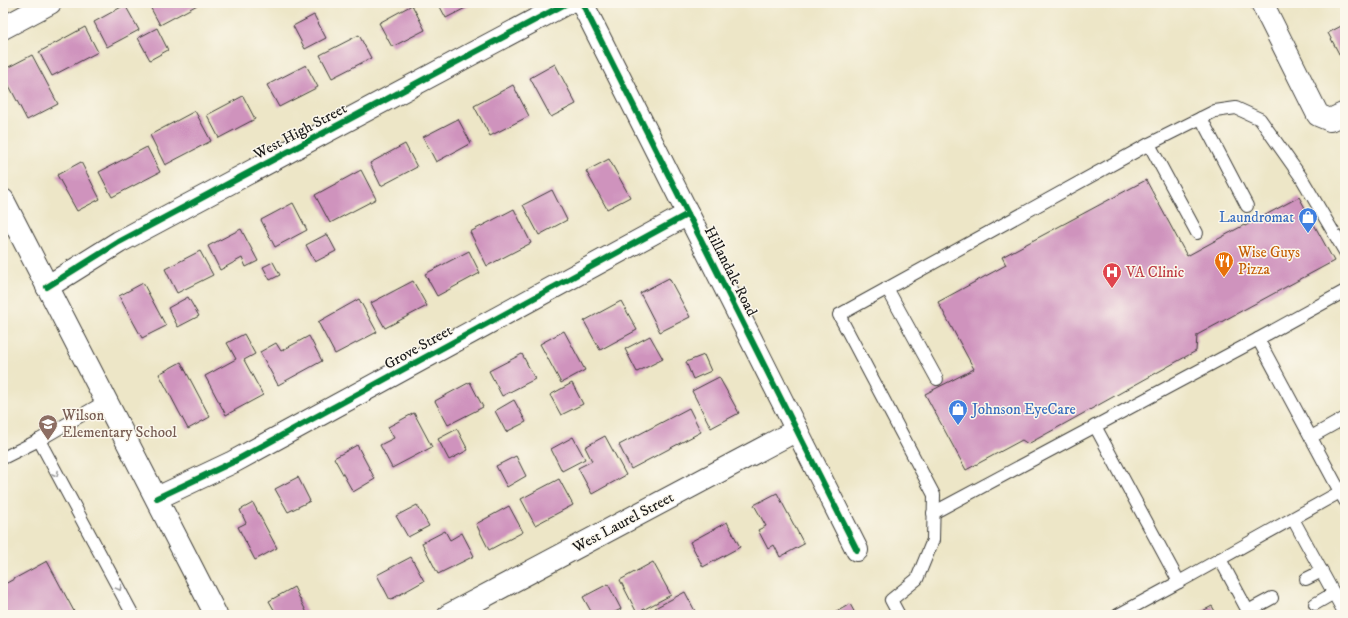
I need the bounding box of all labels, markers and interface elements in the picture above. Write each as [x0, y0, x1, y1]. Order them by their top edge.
street label: West High Street [250, 99, 350, 164]
shop icon: Laundromat [1297, 206, 1319, 234]
place label: Laundromat [1219, 208, 1294, 227]
street label: Hillandale Road [700, 223, 762, 320]
place label: Wise Guys Pizza [1237, 243, 1300, 279]
restaurant icon: Wise Guys Pizza [1213, 250, 1235, 278]
hospital icon: VA Clinic [1101, 261, 1123, 289]
place label: VA Clinic [1125, 263, 1185, 282]
street label: Grove Street [381, 321, 456, 374]
shop icon: Johnson EyeCare [947, 398, 969, 426]
place label: Johnson EyeCare [970, 400, 1076, 419]
place label: Wilson Elementary School [61, 406, 177, 442]
school or university icon: Wilson Elementary School [37, 413, 59, 441]
one-way arrow [52, 470, 59, 477]
street label: West Laurel Street [569, 488, 677, 558]
one-way arrow [114, 584, 122, 591]

